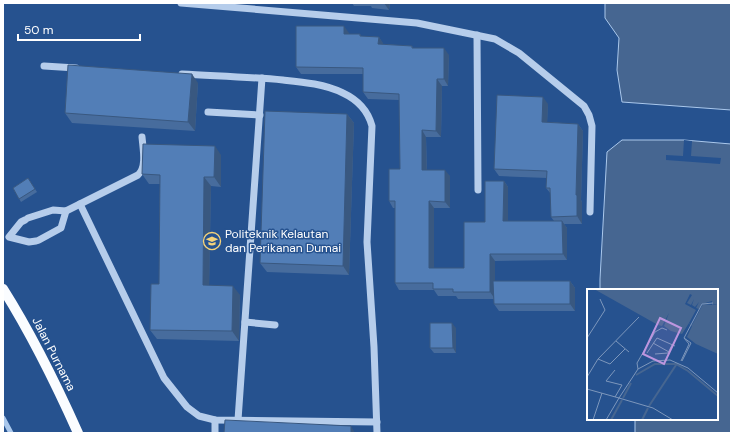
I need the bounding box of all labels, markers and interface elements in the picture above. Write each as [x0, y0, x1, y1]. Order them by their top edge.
scale bar [18, 16, 140, 42]
text: 50 m [24, 22, 53, 38]
place label: Politeknik Kelautan dan Perikanan Dumai [225, 226, 341, 256]
school or university icon: Politeknik Kelautan dan Perikanan Dumai [202, 231, 222, 251]
inset map [587, 289, 718, 420]
street label: Jalan Purnama [29, 314, 79, 394]

